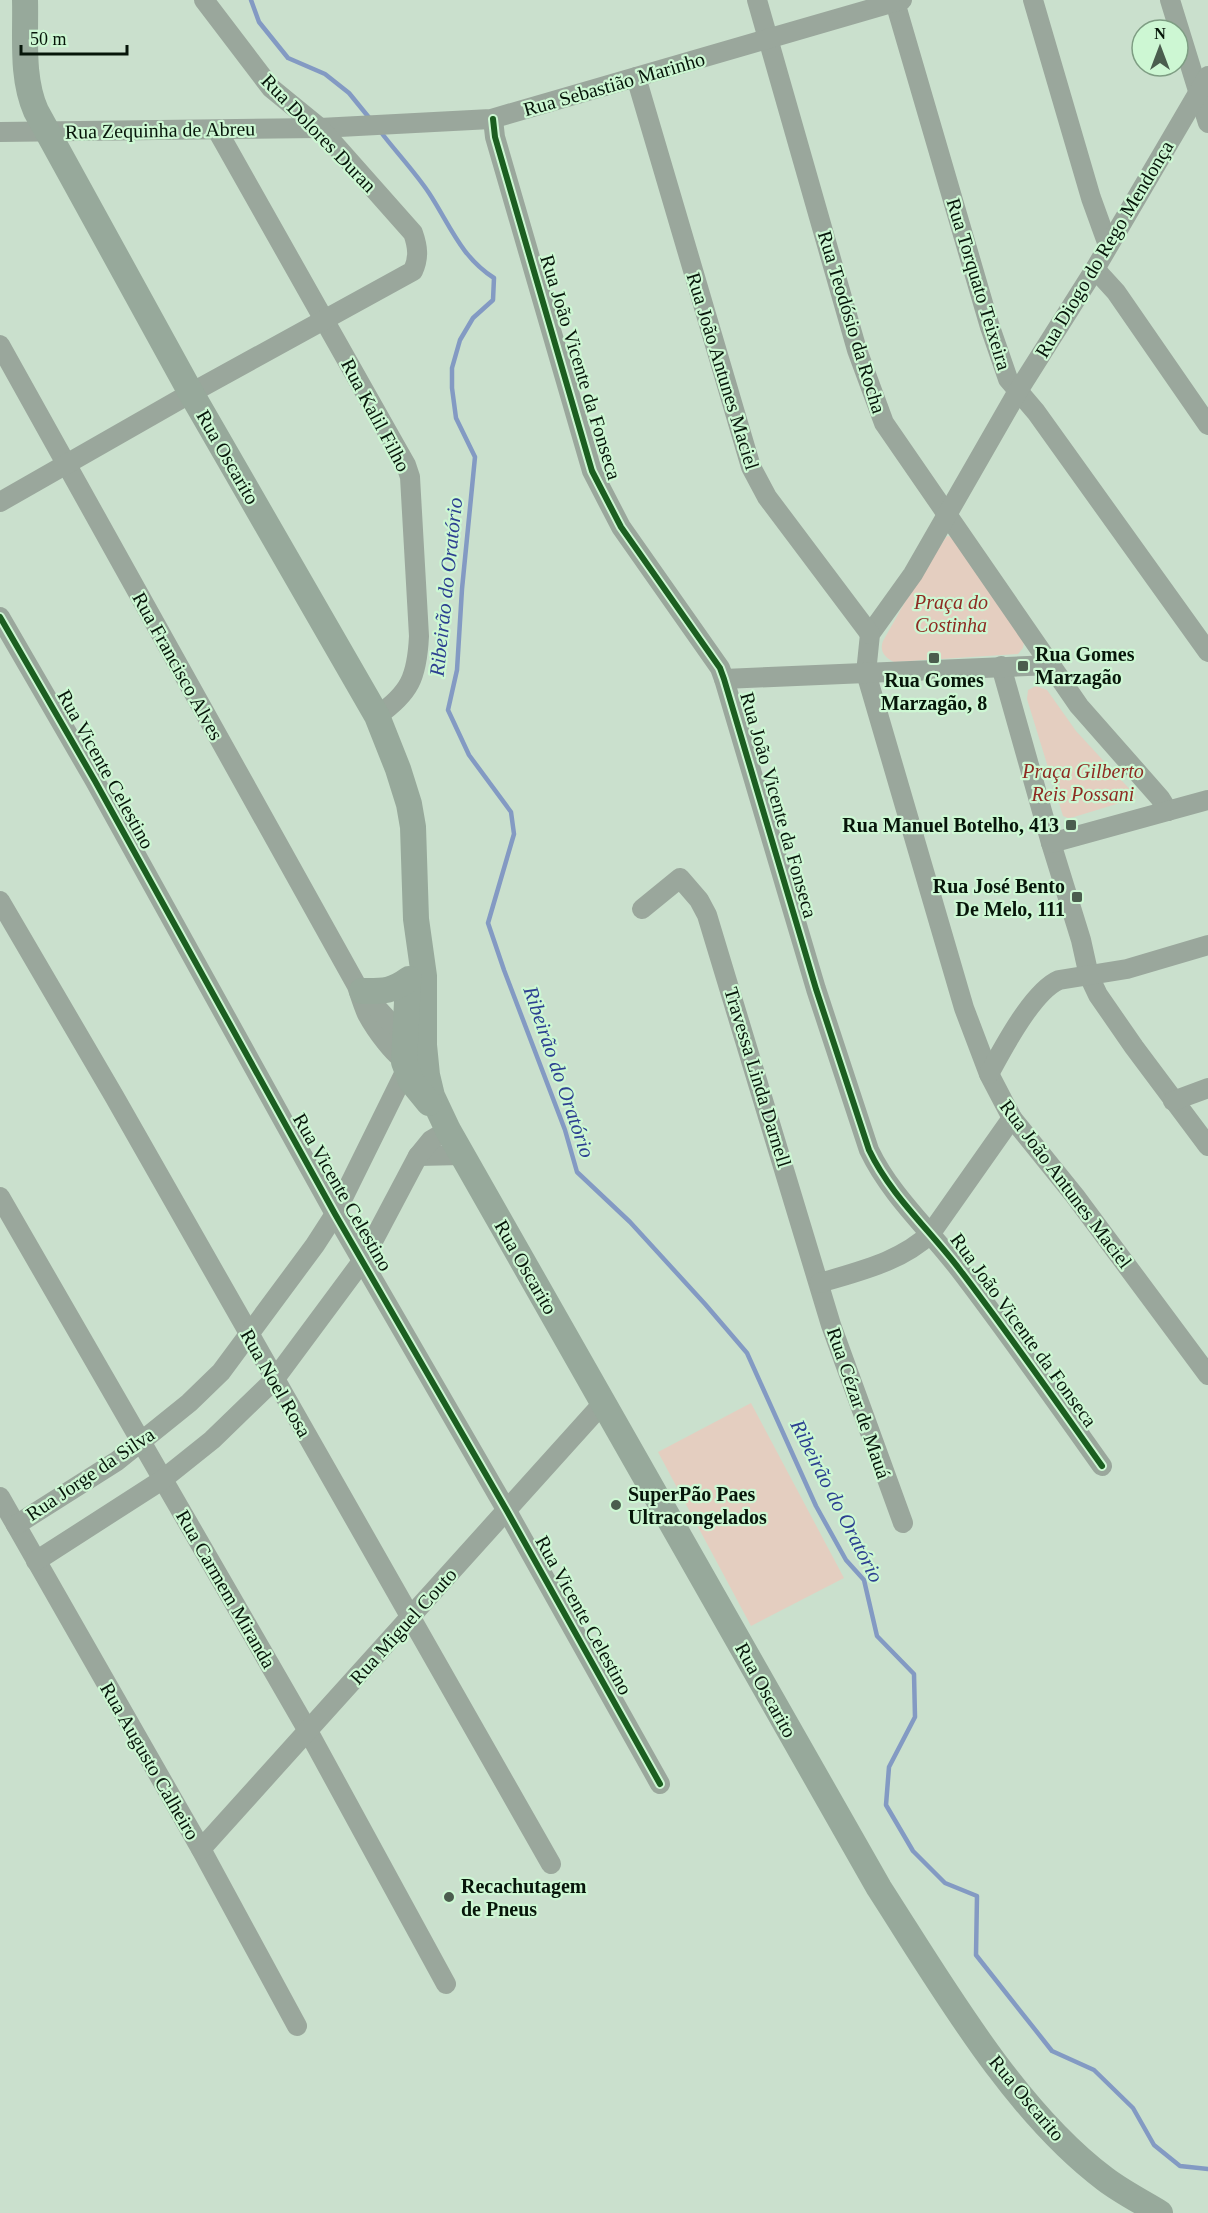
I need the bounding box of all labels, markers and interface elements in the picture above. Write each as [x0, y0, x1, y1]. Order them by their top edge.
scale bar [21, 18, 128, 56]
north arrow [1130, 18, 1190, 78]
text: N [1154, 25, 1166, 42]
text: 50 m [30, 29, 67, 49]
street label: Rua Sebastião Marinho [521, 48, 707, 120]
street label: Rua Dolores Duran [257, 69, 381, 197]
street label: Rua Zequinha de Abreu [65, 117, 255, 144]
street label: Rua Diogo do Rego Mendonça [1030, 137, 1178, 362]
street label: Rua Torquato Teixeira [941, 195, 1016, 373]
street label: Rua Teodósio da Rocha [814, 228, 890, 416]
street label: Rua João Vicente da Fonseca [536, 252, 626, 482]
street label: Rua João Antunes Maciel [683, 270, 764, 473]
street label: Rua Kalil Filho [337, 355, 415, 475]
street label: Rua Oscarito [192, 406, 264, 508]
water label: Ribeirão do Oratório [425, 496, 467, 679]
street label: Rua Francisco Alves [128, 588, 228, 744]
park label: Praça do Costinha [913, 591, 988, 636]
place label: Rua Gomes Marzagão [1035, 643, 1135, 689]
marker: Rua Gomes Marzagão, 8 [927, 651, 941, 665]
marker: Rua Gomes Marzagão [1016, 659, 1030, 673]
place label: Rua Gomes Marzagão, 8 [881, 669, 987, 715]
street label: Rua Vicente Celestino [53, 686, 159, 852]
street label: Rua João Vicente da Fonseca [736, 690, 822, 921]
park label: Praça Gilberto Reis Possani [1021, 760, 1144, 805]
place label: Rua Manuel Botelho, 413 [842, 814, 1059, 836]
marker: Rua Manuel Botelho, 413 [1064, 818, 1078, 832]
place label: Rua José Bento De Melo, 111 [933, 875, 1065, 920]
marker: Rua José Bento De Melo, 111 [1070, 890, 1084, 904]
water label: Ribeirão do Oratório [518, 982, 600, 1161]
street label: Travessa Linda Darnell [720, 984, 796, 1170]
street label: Rua João Antunes Maciel [996, 1096, 1137, 1273]
street label: Rua Vicente Celestino [289, 1109, 397, 1275]
street label: Rua Oscarito [490, 1216, 562, 1318]
street label: Rua João Vicente da Fonseca [946, 1229, 1102, 1431]
street label: Rua Noel Rosa [236, 1325, 316, 1441]
street label: Rua Cézar de Mauá [823, 1325, 895, 1482]
water label: Ribeirão do Oratório [785, 1415, 888, 1586]
street label: Rua Jorge da Silva [22, 1423, 159, 1526]
place label: SuperPão Paes Ultracongelados [628, 1483, 767, 1529]
marker: SuperPão Paes Ultracongelados [609, 1498, 623, 1512]
street label: Rua Carmem Miranda [172, 1506, 280, 1672]
street label: Rua Vicente Celestino [531, 1532, 637, 1698]
street label: Rua Miguel Couto [345, 1563, 462, 1689]
street label: Rua Oscarito [731, 1639, 801, 1741]
street label: Rua Augusto Calheiro [95, 1679, 204, 1844]
place label: Recachutagem de Pneus [461, 1875, 587, 1920]
marker: Recachutagem de Pneus [442, 1890, 456, 1904]
street label: Rua Oscarito [985, 2051, 1069, 2145]

